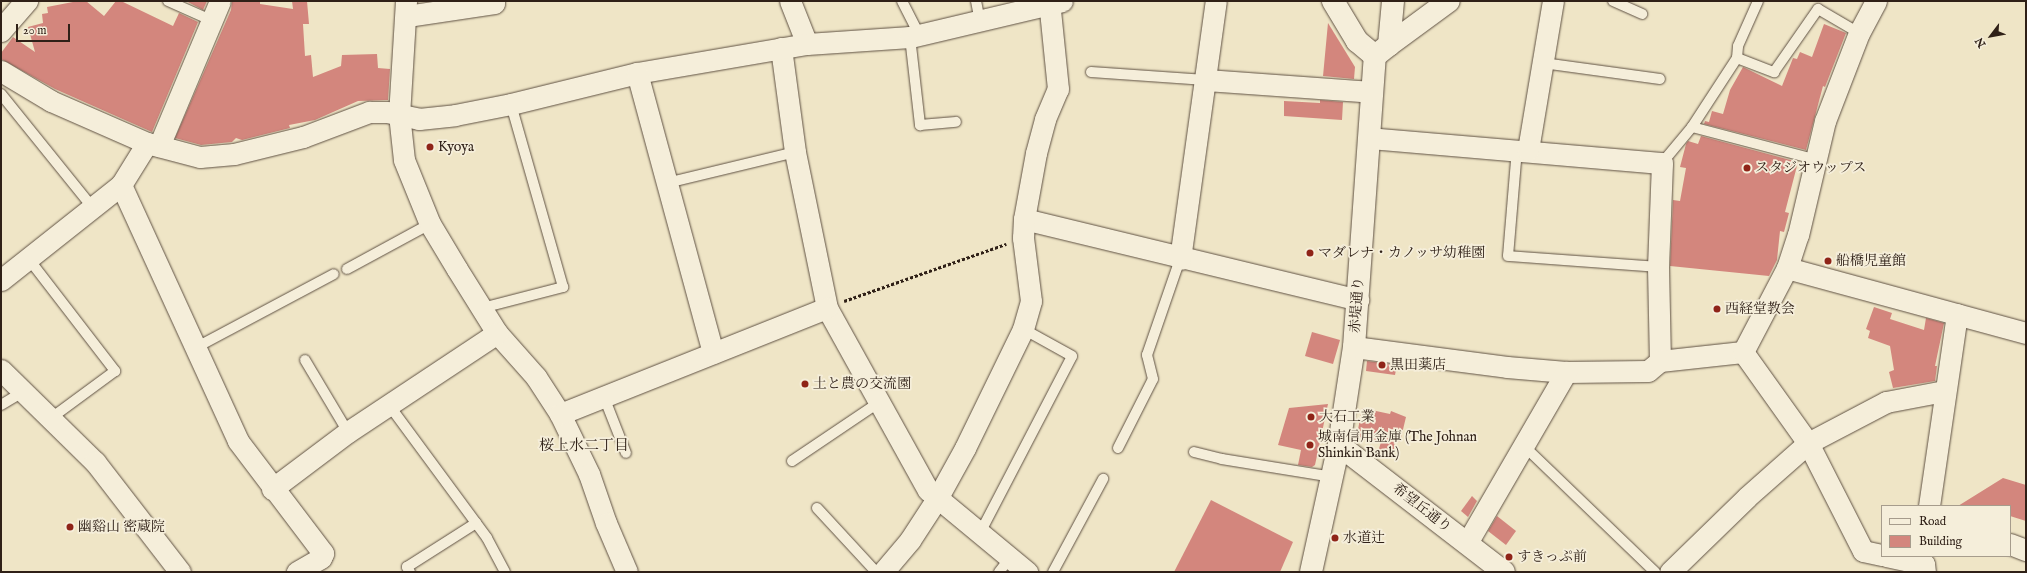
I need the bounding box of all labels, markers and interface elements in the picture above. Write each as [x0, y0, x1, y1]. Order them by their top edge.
scale bar [18, 16, 72, 42]
north arrow [1971, 16, 2011, 56]
text: 20 m [23, 23, 46, 38]
text: N [1972, 35, 1989, 50]
place label: Kyoya [438, 139, 474, 155]
marker: Kyoya [425, 142, 435, 152]
place label: スタジオウップス [1755, 160, 1867, 176]
marker: スタジオウップス [1742, 163, 1752, 173]
place label: マダレナ・カノッサ幼稚園 [1318, 245, 1486, 261]
marker: マダレナ・カノッサ幼稚園 [1305, 248, 1315, 258]
place label: 船橋児童館 [1836, 253, 1906, 269]
marker: 船橋児童館 [1823, 256, 1833, 266]
street label: 赤堤通り [1347, 276, 1367, 334]
place label: 西経堂教会 [1725, 301, 1795, 317]
marker: 西経堂教会 [1712, 304, 1722, 314]
place label: 黒田薬店 [1390, 357, 1446, 373]
marker: 黒田薬店 [1377, 360, 1387, 370]
place label: 土と農の交流園 [813, 376, 911, 392]
marker: 土と農の交流園 [800, 379, 810, 389]
place label: 大石工業 [1319, 409, 1375, 425]
marker: 大石工業 [1306, 412, 1316, 422]
place label: 城南信用金庫 (The Johnan Shinkin Bank) [1318, 429, 1477, 462]
district label: 桜上水二丁目 [539, 437, 629, 455]
marker: 城南信用金庫 (The Johnan Shinkin Bank) [1305, 440, 1315, 450]
street label: 希望丘通り [1389, 480, 1455, 536]
legend [1881, 505, 2011, 557]
text: Road [1919, 514, 1946, 529]
place label: 幽谿山 密蔵院 [78, 519, 165, 535]
marker: 幽谿山 密蔵院 [65, 522, 75, 532]
place label: 水道辻 [1343, 530, 1385, 546]
marker: 水道辻 [1330, 533, 1340, 543]
text: Building [1919, 534, 1962, 549]
place label: すきっぷ前 [1517, 549, 1587, 565]
marker: すきっぷ前 [1504, 552, 1514, 562]

